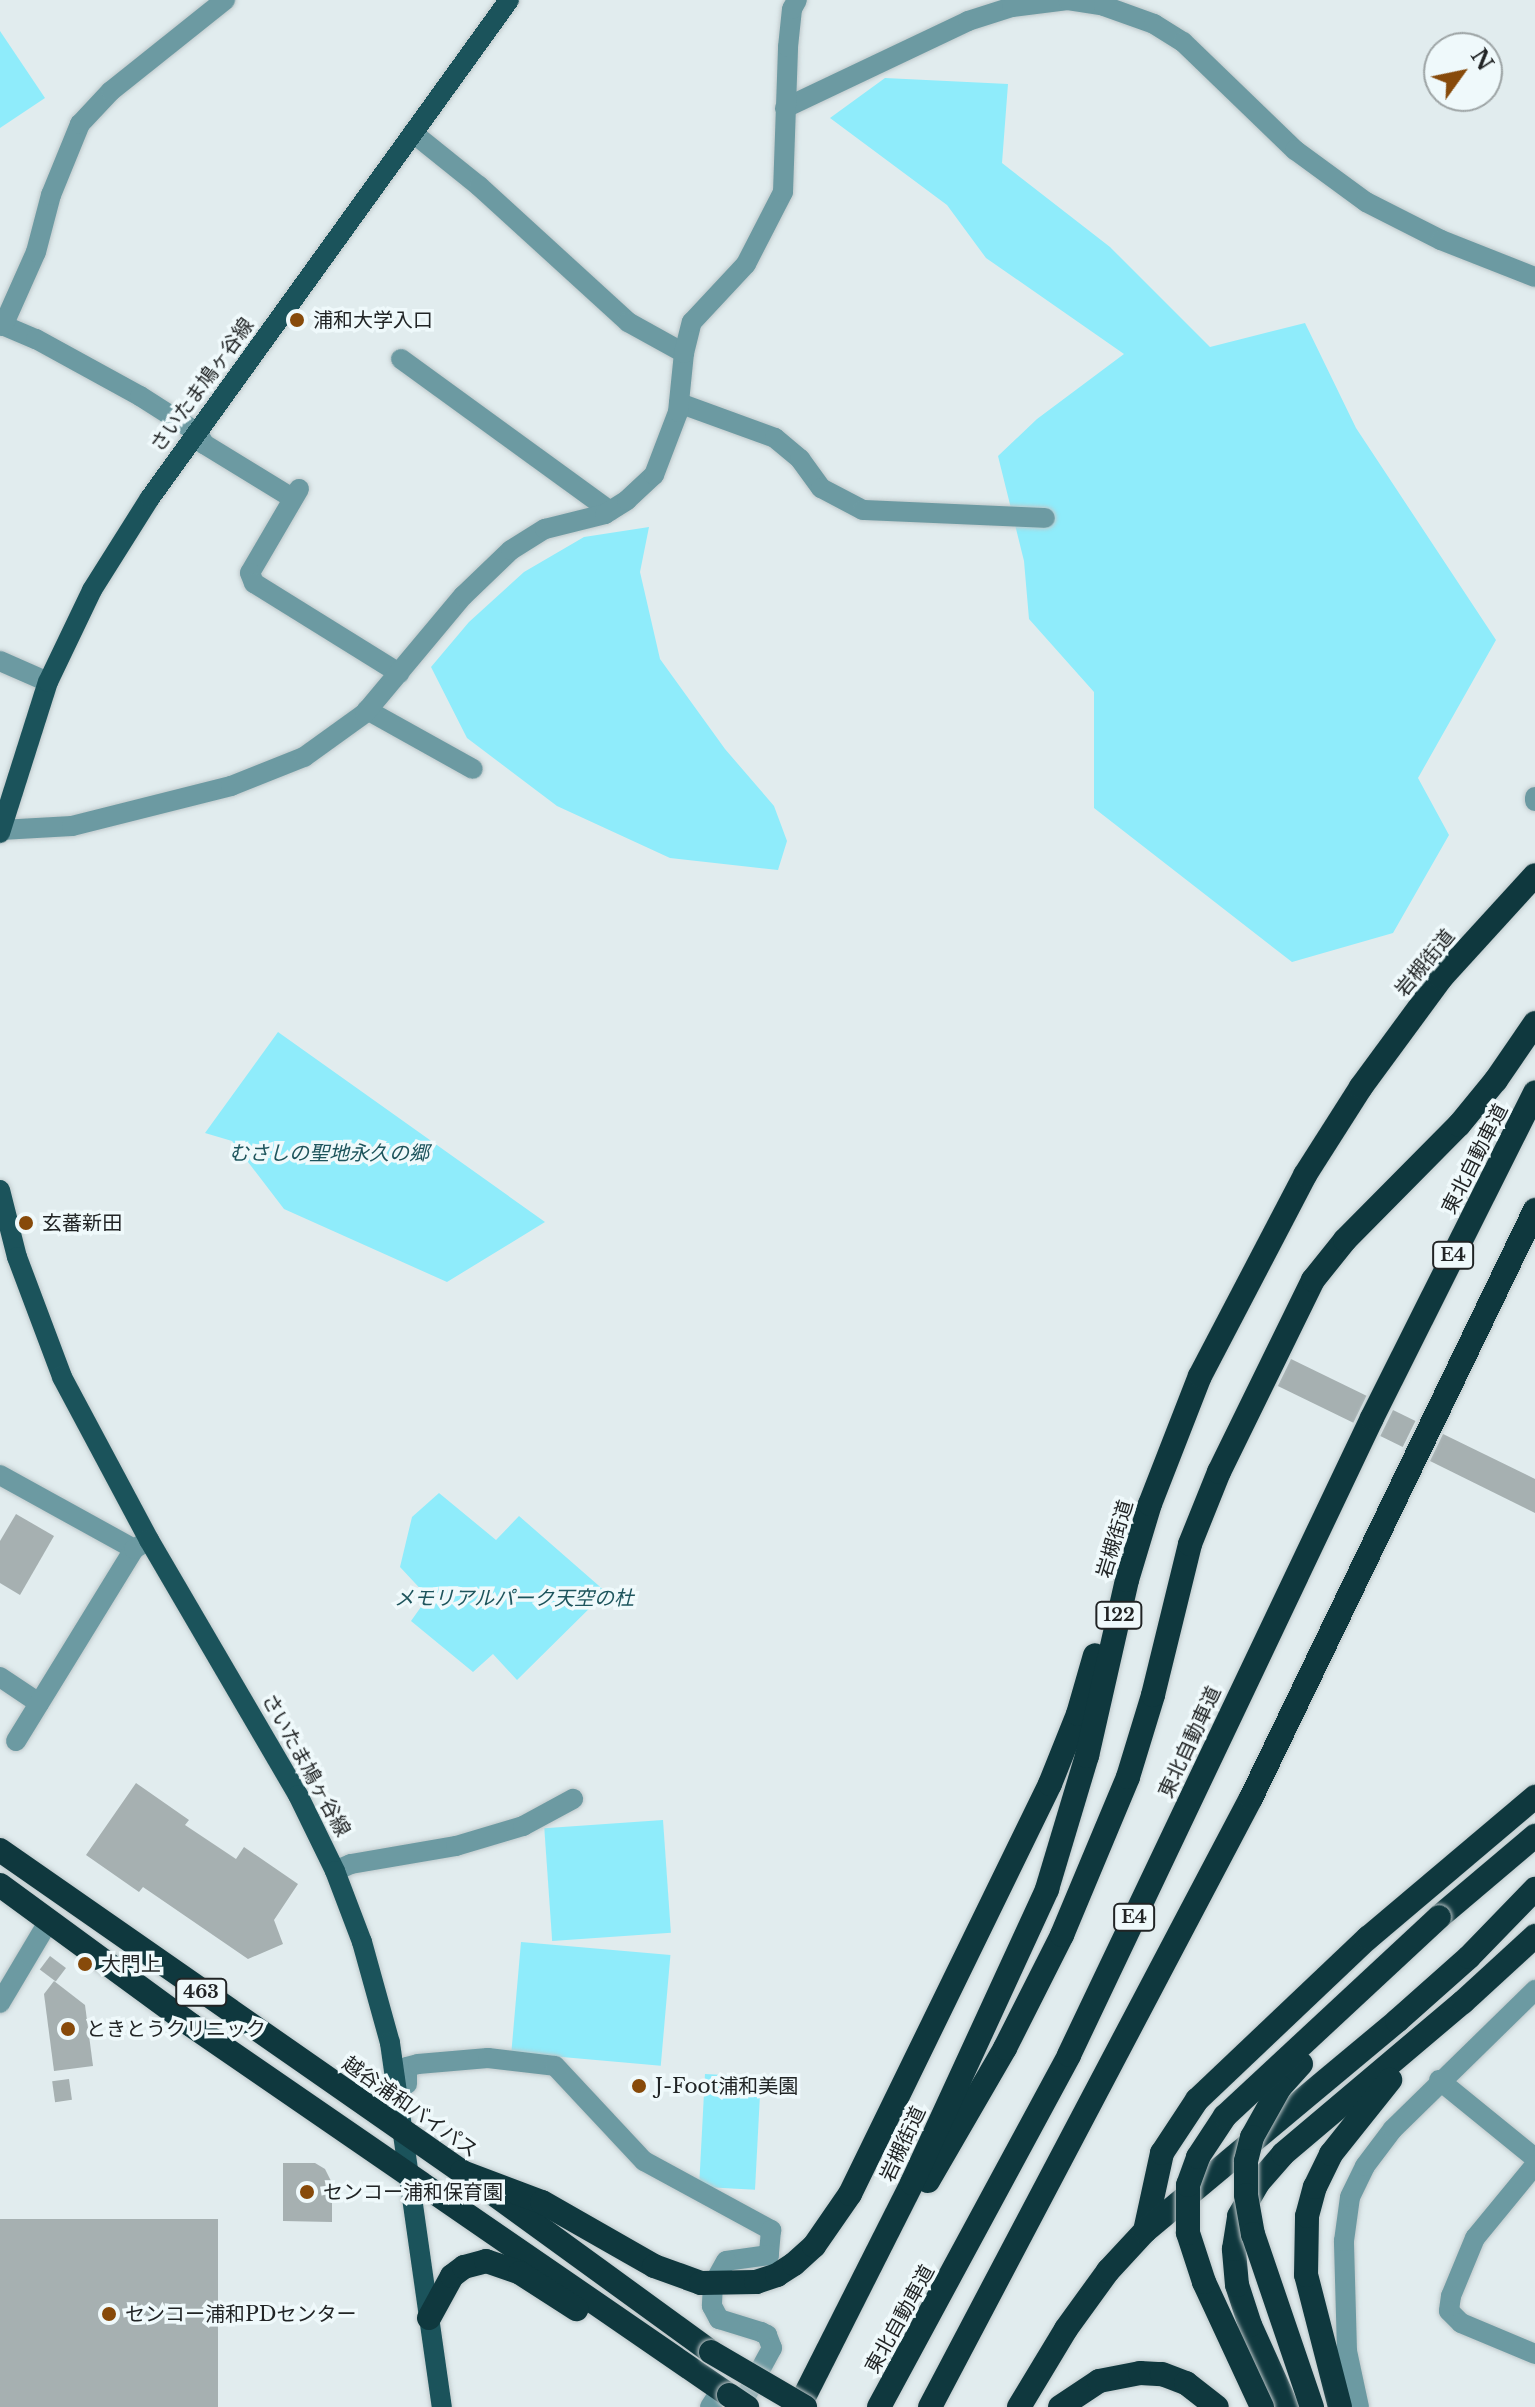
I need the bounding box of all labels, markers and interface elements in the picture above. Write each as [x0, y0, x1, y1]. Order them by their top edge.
north arrow [1423, 32, 1503, 112]
text: N [1465, 44, 1499, 76]
place label: 浦和大学入口 [313, 308, 433, 332]
marker: 浦和大学入口 [288, 311, 306, 329]
street label: さいたま鳩ヶ谷線 [145, 313, 259, 457]
street label: 岩槻街道 [1390, 925, 1460, 1001]
street label: 東北自動車道 [1437, 1100, 1513, 1218]
park label: むさしの聖地永久の郷 [229, 1141, 429, 1165]
place label: 玄蕃新田 [42, 1211, 122, 1235]
marker: 玄蕃新田 [17, 1214, 35, 1232]
road number: E4 [1431, 1241, 1475, 1269]
street label: 岩槻街道 [1092, 1497, 1138, 1581]
park label: メモリアルパーク天空の杜 [394, 1586, 634, 1610]
road number: 122 [1095, 1601, 1143, 1629]
street label: 東北自動車道 [1154, 1683, 1226, 1801]
street label: さいたま鳩ヶ谷線 [257, 1689, 355, 1841]
road number: E4 [1112, 1903, 1156, 1931]
place label: 大門上 [101, 1952, 161, 1976]
marker: 大門上 [76, 1955, 94, 1973]
road number: 463 [175, 1978, 227, 2006]
place label: ときとうクリニック [86, 2017, 266, 2041]
marker: ときとうクリニック [57, 2018, 79, 2040]
street label: 越谷浦和バイパス [338, 2051, 482, 2163]
place label: J-Foot浦和美園 [655, 2074, 798, 2098]
marker: J-Foot浦和美園 [630, 2077, 648, 2095]
street label: 岩槻街道 [875, 2103, 931, 2185]
place label: センコー浦和保育園 [323, 2180, 503, 2204]
marker: センコー浦和保育園 [298, 2183, 316, 2201]
street label: 東北自動車道 [860, 2261, 940, 2377]
place label: センコー浦和PDセンター [125, 2302, 356, 2326]
marker: センコー浦和PDセンター [100, 2305, 118, 2323]

